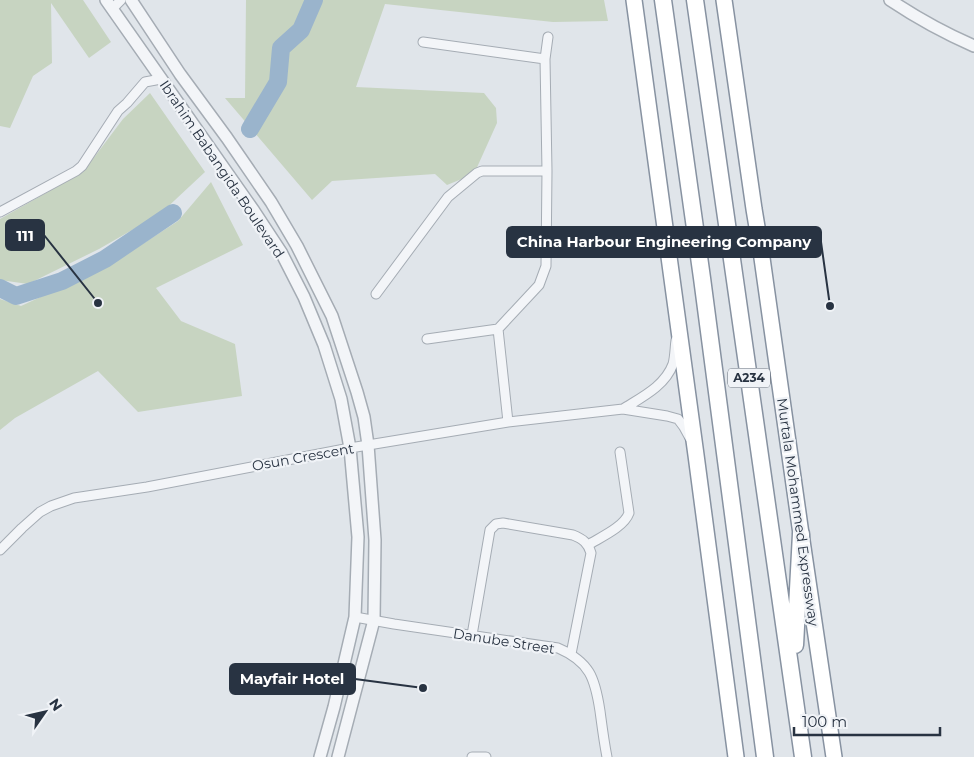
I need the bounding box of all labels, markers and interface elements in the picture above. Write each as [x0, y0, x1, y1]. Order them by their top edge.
street label: Ibrahim Babangida Boulevard [156, 77, 288, 261]
callout: 111 [6, 220, 44, 250]
text: 111 [16, 226, 34, 245]
callout: China Harbour Engineering Company [507, 227, 821, 257]
text: China Harbour Engineering Company [517, 232, 812, 251]
road number: A234 [728, 368, 770, 388]
street label: Murtala Mohammed Expressway [773, 397, 823, 628]
street label: Osun Crescent [251, 439, 356, 475]
street label: Danube Street [452, 624, 556, 658]
callout: Mayfair Hotel [230, 664, 355, 694]
text: Mayfair Hotel [240, 669, 344, 688]
north arrow [20, 687, 70, 737]
text: N [45, 695, 66, 714]
scale bar [794, 704, 940, 736]
text: 100 m [802, 712, 847, 731]

